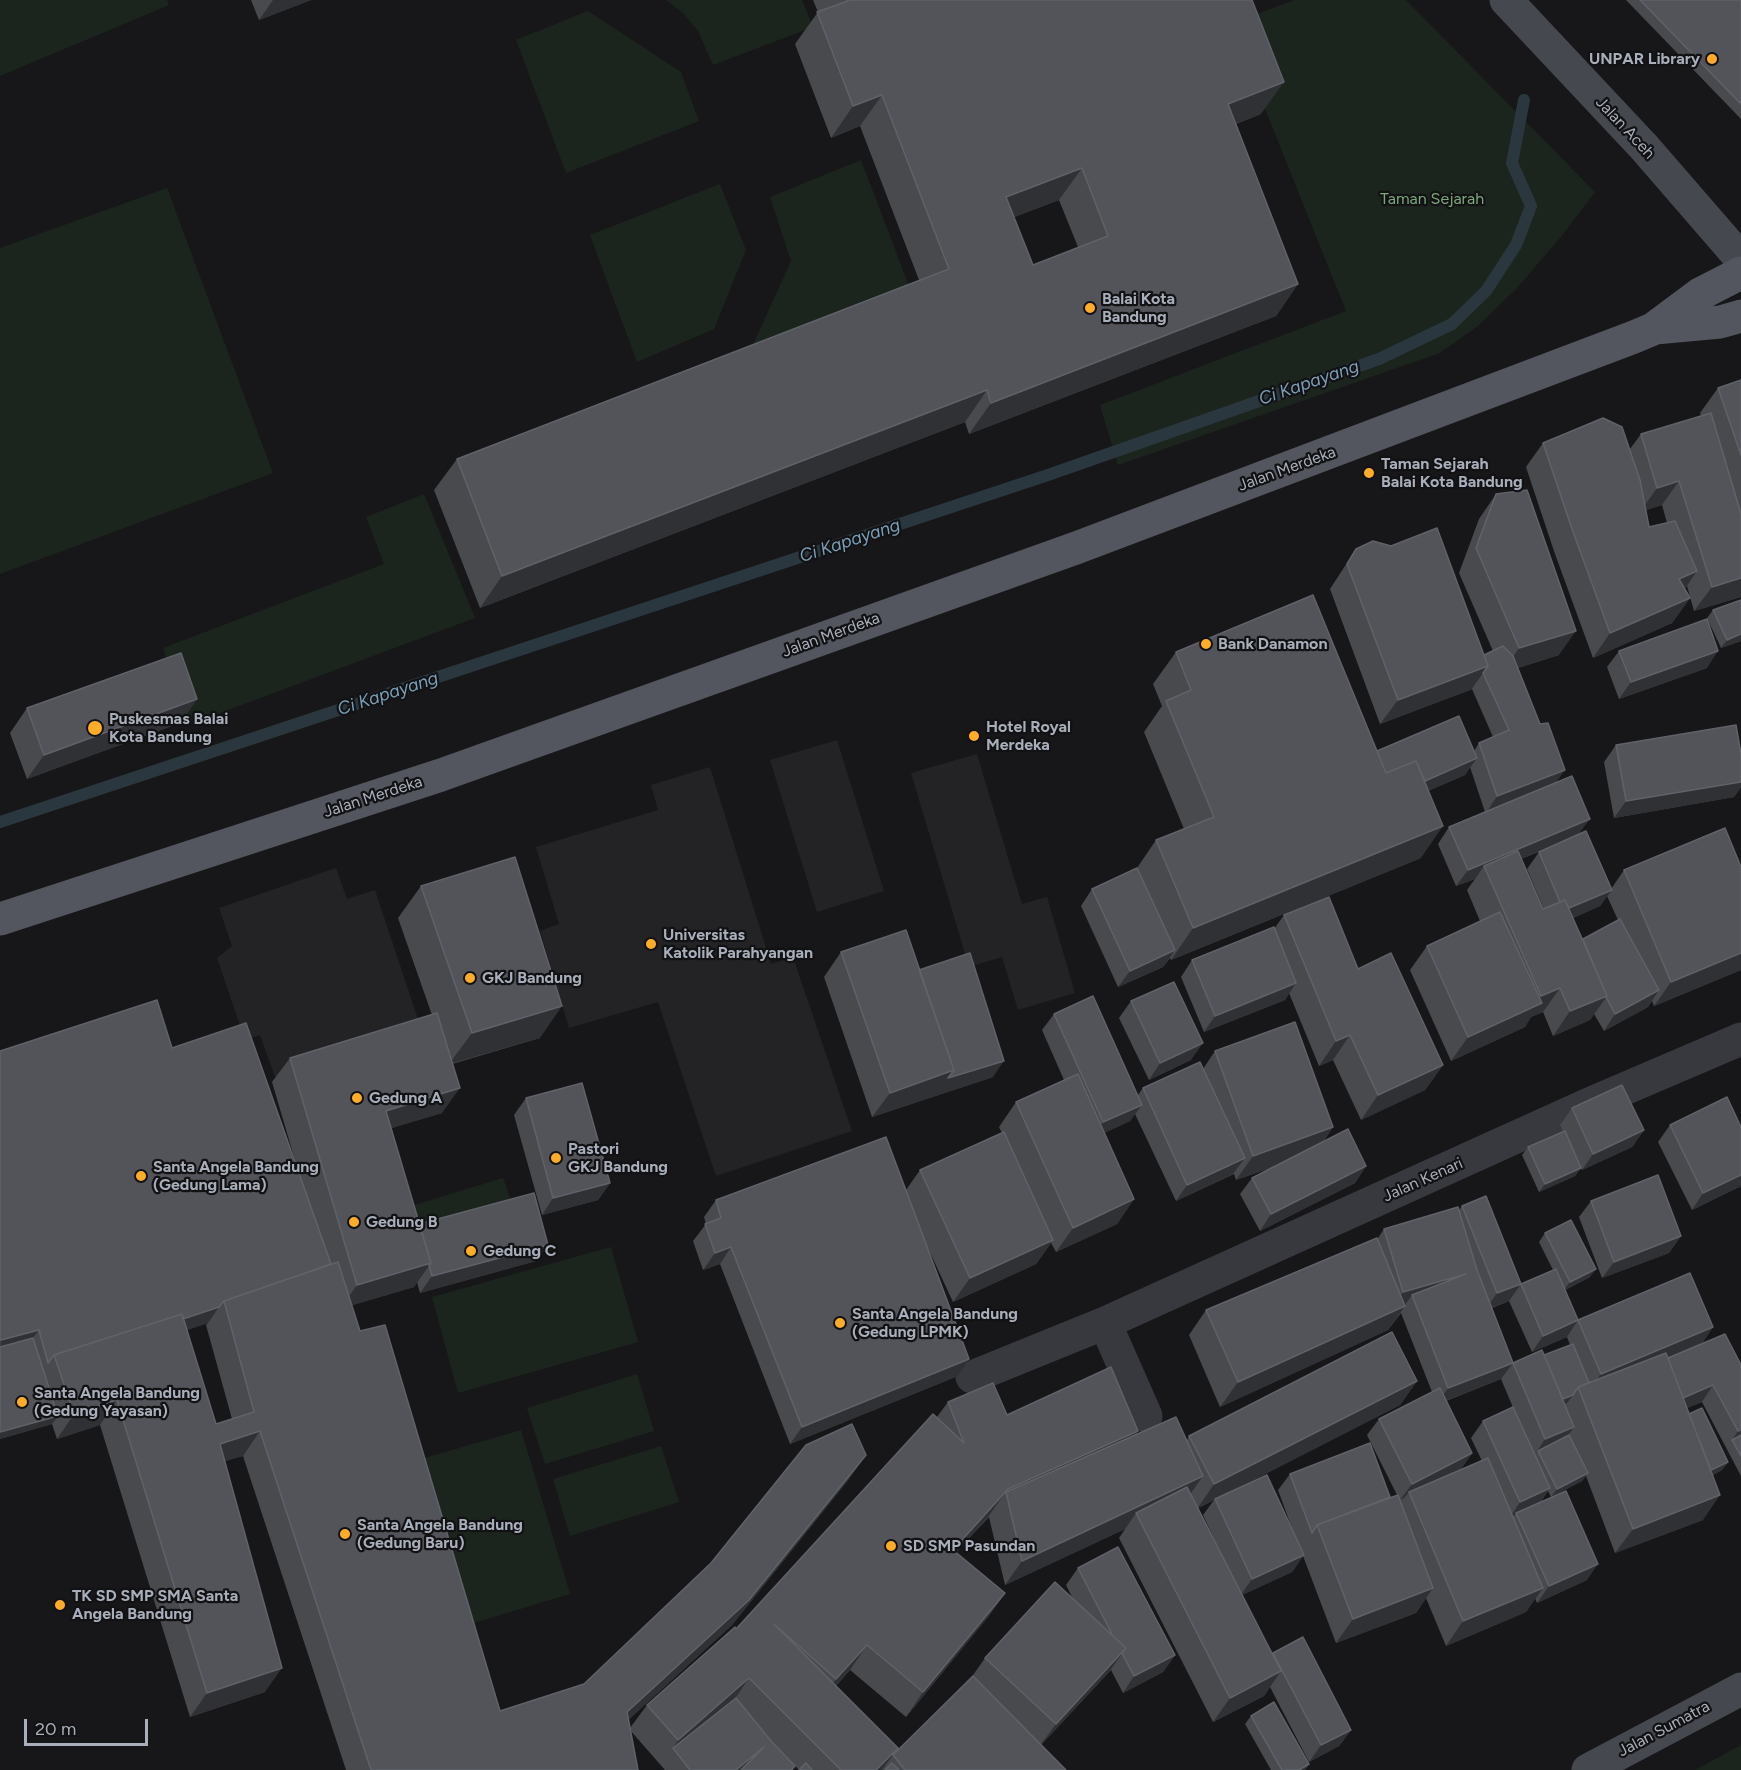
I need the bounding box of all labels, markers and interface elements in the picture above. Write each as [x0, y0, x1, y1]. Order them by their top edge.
place label: UNPAR Library [1589, 49, 1700, 69]
marker: UNPAR Library [1705, 52, 1719, 66]
street label: Jalan Aceh [1591, 93, 1659, 163]
park label: Taman Sejarah [1380, 189, 1484, 209]
place label: Balai Kota Bandung [1102, 289, 1175, 327]
marker: Balai Kota Bandung [1083, 301, 1097, 315]
water label: Ci Kapayang [1256, 356, 1362, 410]
street label: Jalan Merdeka [1236, 442, 1338, 496]
place label: Taman Sejarah Balai Kota Bandung [1381, 454, 1523, 492]
marker: Taman Sejarah Balai Kota Bandung [1362, 466, 1376, 480]
water label: Ci Kapayang [797, 515, 903, 567]
street label: Jalan Merdeka [780, 608, 882, 662]
place label: Bank Danamon [1218, 634, 1328, 654]
marker: Bank Danamon [1199, 637, 1213, 651]
water label: Ci Kapayang [335, 668, 441, 720]
place label: Puskesmas Balai Kota Bandung [109, 709, 228, 747]
place label: Hotel Royal Merdeka [986, 717, 1071, 755]
marker: Puskesmas Balai Kota Bandung [86, 719, 104, 737]
marker: Hotel Royal Merdeka [967, 729, 981, 743]
street label: Jalan Merdeka [321, 772, 425, 822]
place label: Universitas Katolik Parahyangan [663, 925, 813, 963]
marker: Universitas Katolik Parahyangan [644, 937, 658, 951]
place label: GKJ Bandung [482, 968, 582, 988]
marker: GKJ Bandung [463, 971, 477, 985]
place label: Gedung A [369, 1088, 442, 1108]
marker: Gedung A [350, 1091, 364, 1105]
place label: Pastori GKJ Bandung [568, 1139, 668, 1177]
marker: Pastori GKJ Bandung [549, 1151, 563, 1165]
street label: Jalan Kenari [1380, 1154, 1466, 1206]
place label: Santa Angela Bandung (Gedung Lama) [153, 1157, 319, 1195]
marker: Santa Angela Bandung (Gedung Lama) [134, 1169, 148, 1183]
place label: Gedung B [366, 1212, 438, 1232]
marker: Gedung B [347, 1215, 361, 1229]
place label: Gedung C [483, 1241, 556, 1261]
marker: Gedung C [464, 1244, 478, 1258]
place label: Santa Angela Bandung (Gedung LPMK) [852, 1304, 1018, 1342]
marker: Santa Angela Bandung (Gedung LPMK) [833, 1316, 847, 1330]
place label: Santa Angela Bandung (Gedung Yayasan) [34, 1383, 200, 1421]
marker: Santa Angela Bandung (Gedung Yayasan) [15, 1395, 29, 1409]
place label: Santa Angela Bandung (Gedung Baru) [357, 1515, 523, 1553]
marker: Santa Angela Bandung (Gedung Baru) [338, 1527, 352, 1541]
place label: SD SMP Pasundan [903, 1536, 1035, 1556]
marker: SD SMP Pasundan [884, 1539, 898, 1553]
place label: TK SD SMP SMA Santa Angela Bandung [72, 1586, 238, 1624]
marker: TK SD SMP SMA Santa Angela Bandung [53, 1598, 67, 1612]
street label: Jalan Sumatra [1615, 1697, 1713, 1761]
scale bar [27, 1707, 152, 1745]
text: 20 m [35, 1718, 76, 1740]

